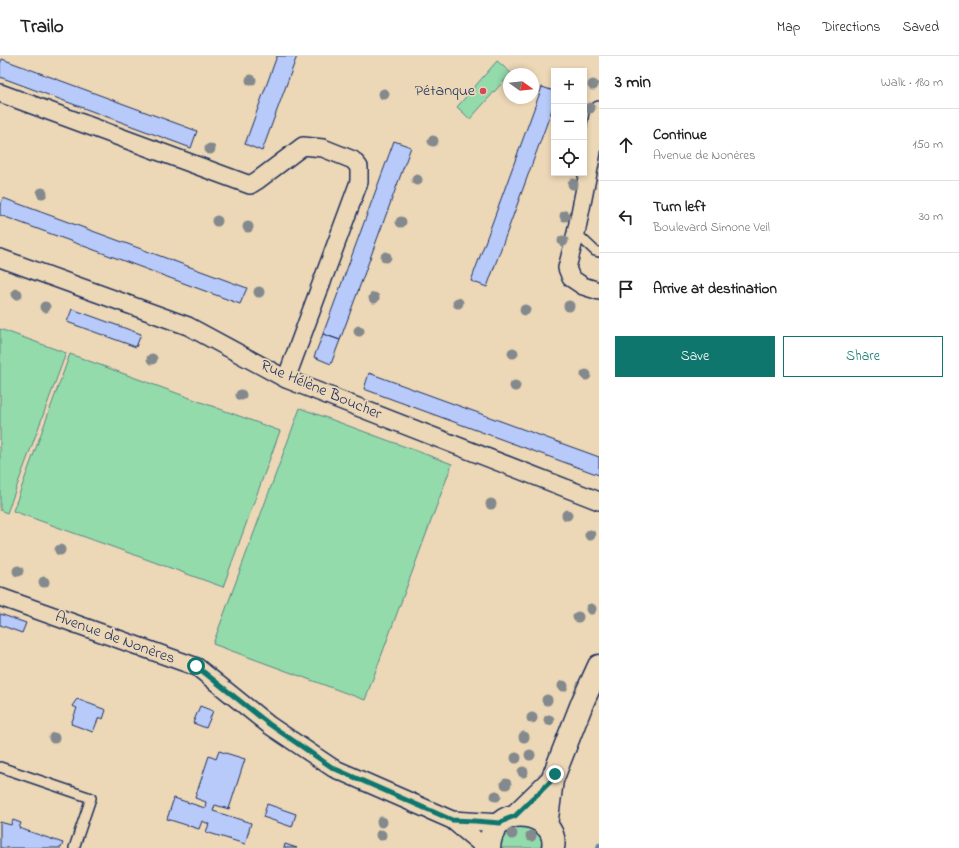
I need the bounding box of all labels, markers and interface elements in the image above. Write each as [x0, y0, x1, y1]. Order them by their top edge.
text: Trailo [20, 14, 64, 41]
text: Map [777, 17, 800, 38]
text: Directions [822, 17, 880, 38]
text: Saved [902, 17, 939, 38]
north arrow [503, 68, 539, 104]
map controls [551, 68, 587, 176]
button: + [551, 68, 587, 104]
text: 3 min [615, 70, 651, 95]
text: Walk · 180 m [881, 73, 943, 92]
place label: Pétanque [415, 79, 476, 103]
marker: Pétanque [478, 86, 488, 96]
button: − [551, 104, 587, 140]
text: Continue [653, 124, 707, 146]
icon: ahead [615, 134, 637, 156]
text: 150 m [912, 135, 943, 154]
button: locate [551, 140, 587, 176]
text: Avenue de Nonères [653, 146, 756, 165]
text: Turn left [653, 196, 706, 218]
icon: left [615, 206, 637, 228]
text: 30 m [919, 207, 943, 226]
text: Boulevard Simone Veil [653, 218, 770, 237]
icon: arrive [615, 278, 637, 300]
text: Arrive at destination [653, 278, 777, 300]
button: Save [615, 336, 775, 377]
button: Share [783, 336, 943, 377]
street label: Rue Hélène Boucher [257, 354, 385, 426]
street label: Avenue de Nonères [51, 605, 179, 671]
route start [187, 657, 205, 675]
route end [546, 765, 564, 783]

